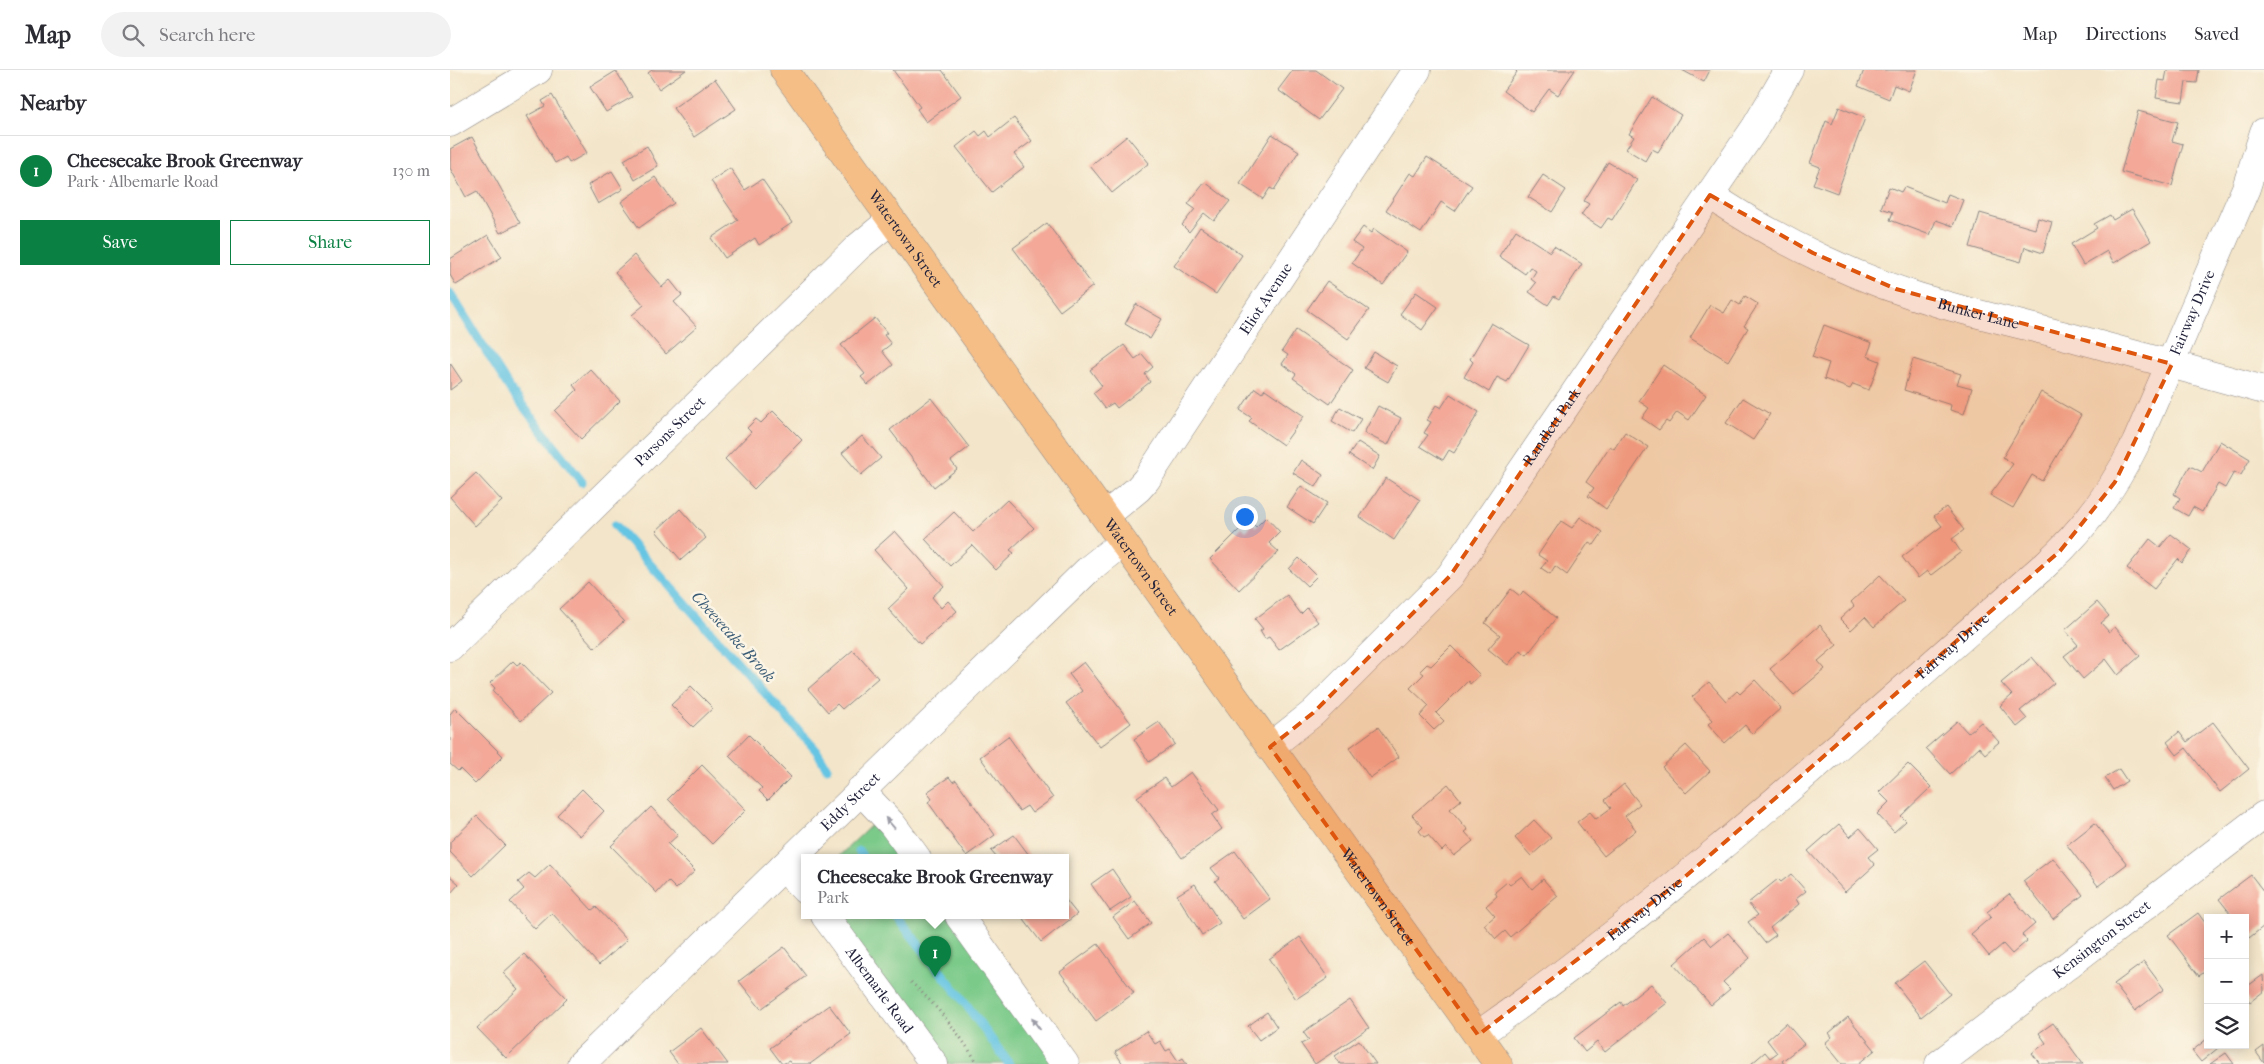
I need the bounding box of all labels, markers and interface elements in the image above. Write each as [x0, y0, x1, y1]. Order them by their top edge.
search box [101, 12, 451, 57]
text: Map [25, 21, 71, 49]
icon: search [119, 21, 147, 49]
text: Search here [159, 24, 255, 46]
text: Map [2023, 24, 2057, 45]
text: Directions [2085, 24, 2166, 45]
text: Saved [2194, 24, 2239, 45]
text: Nearby [20, 91, 86, 115]
text: Cheesecake Brook Greenway [67, 150, 302, 172]
text: 1 [33, 161, 39, 180]
text: 130 m [392, 161, 430, 180]
text: Park · Albemarle Road [67, 172, 219, 191]
street label: Watertown Street [864, 186, 947, 292]
button: Save [20, 220, 220, 265]
button: Share [230, 220, 430, 265]
street label: Eliot Avenue [1236, 259, 1296, 338]
street label: Fairway Drive [2166, 267, 2219, 358]
street label: Bunker Lane [1935, 294, 2022, 333]
street label: Randlett Park [1519, 384, 1585, 469]
street label: Parsons Street [631, 392, 710, 470]
your location [1232, 504, 1258, 530]
street label: Watertown Street [1100, 514, 1182, 620]
water label: Cheesecake Brook [688, 587, 780, 686]
street label: Fairway Drive [1912, 609, 1993, 683]
street label: Eddy Street [817, 768, 884, 835]
one-way arrow [885, 816, 896, 829]
street label: Watertown Street [1336, 844, 1419, 949]
popup [801, 854, 1069, 919]
text: Cheesecake Brook Greenway [817, 866, 1053, 888]
street label: Fairway Drive [1603, 873, 1687, 945]
text: Park [817, 888, 849, 907]
street label: Kensington Street [2049, 896, 2155, 982]
map controls [2204, 914, 2249, 1049]
button: + [2204, 914, 2249, 959]
pin: 1 [919, 936, 951, 977]
street label: Albemarle Road [841, 943, 918, 1037]
button: − [2204, 959, 2249, 1004]
button: layers [2204, 1004, 2249, 1049]
one-way arrow [1031, 1018, 1042, 1031]

